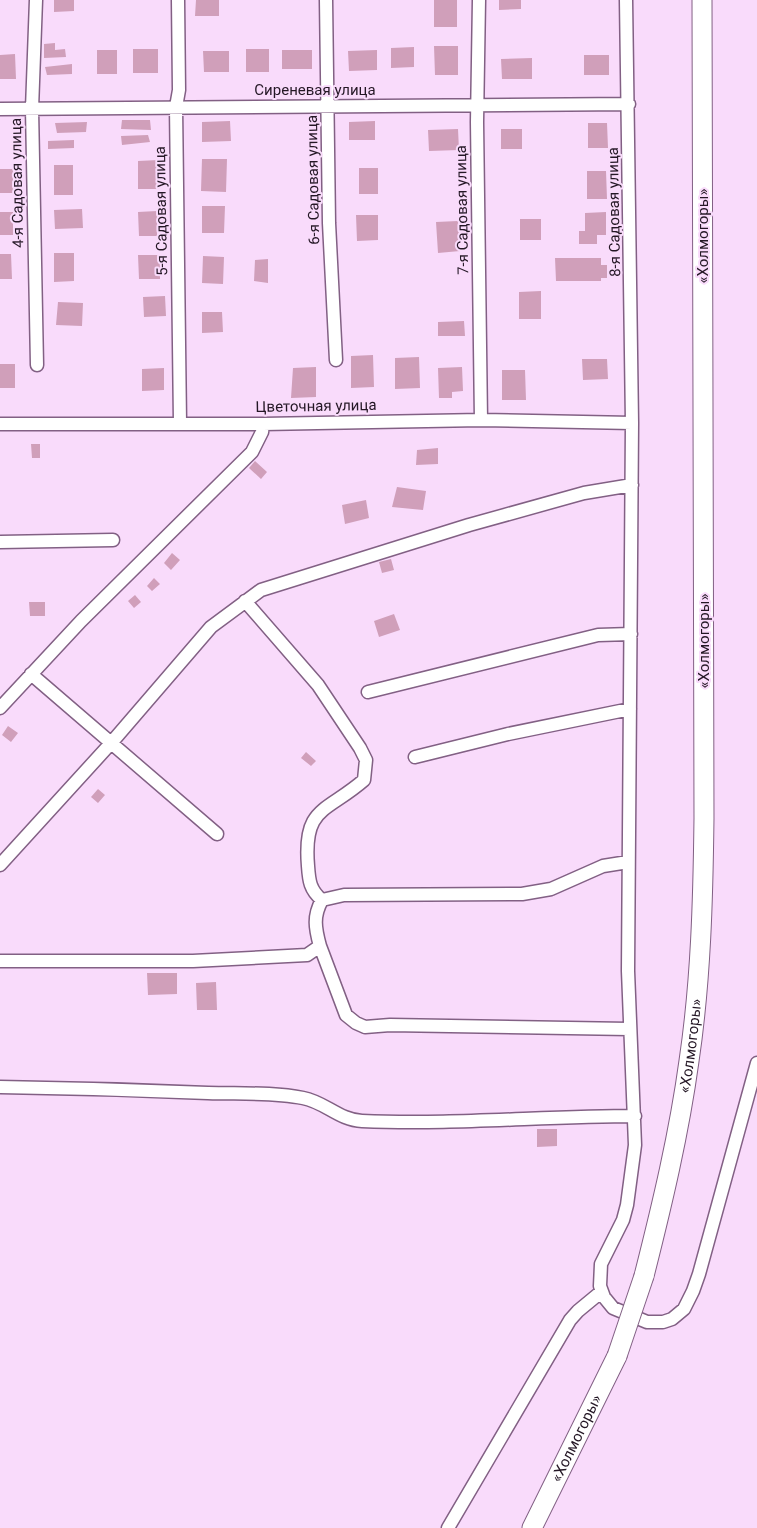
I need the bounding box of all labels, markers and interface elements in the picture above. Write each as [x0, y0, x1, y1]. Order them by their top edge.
street label: Сиреневая улица [254, 81, 376, 99]
street label: 6-я Садовая улица [303, 115, 323, 245]
street label: 4-я Садовая улица [7, 118, 27, 248]
street label: 7-я Садовая улица [452, 145, 472, 275]
street label: 5-я Садовая улица [151, 146, 171, 276]
street label: 8-я Садовая улица [604, 147, 624, 277]
street label: «Холмогоры» [694, 189, 712, 283]
street label: Цветочная улица [255, 396, 377, 416]
street label: «Холмогоры» [695, 594, 713, 688]
street label: «Холмогоры» [675, 998, 705, 1094]
street label: «Холмогоры» [547, 1392, 605, 1485]

